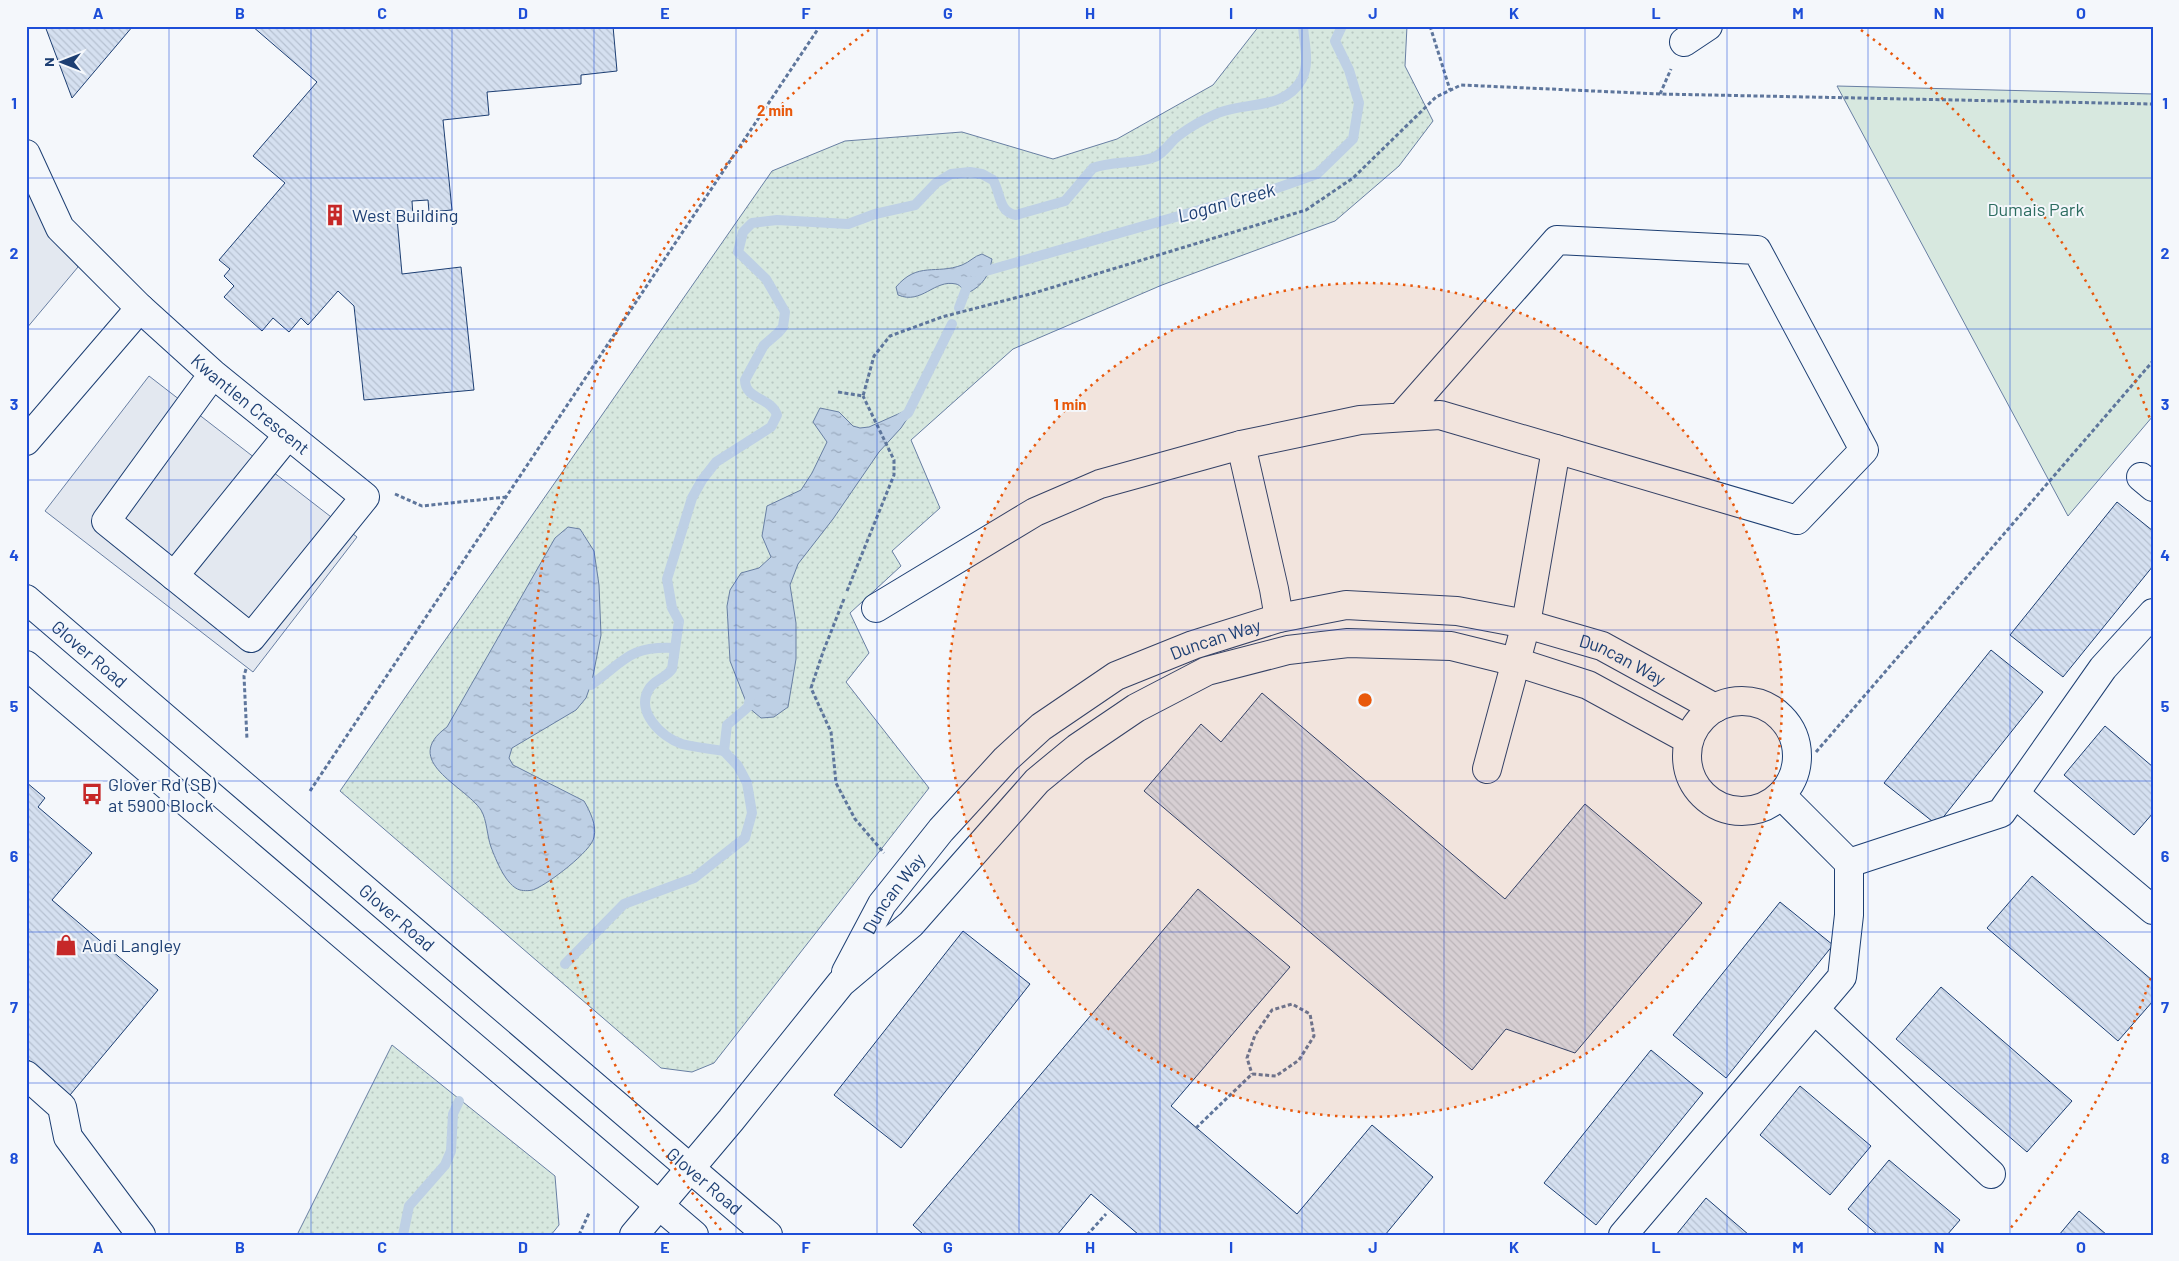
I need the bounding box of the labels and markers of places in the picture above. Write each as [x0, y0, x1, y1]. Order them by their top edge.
building icon: West Building [322, 202, 348, 228]
place label: West Building [352, 204, 458, 226]
centre of rings [1356, 691, 1374, 709]
place label: Glover Rd (SB) at 5900 Block [108, 773, 216, 816]
bus stop icon: Glover Rd (SB) at 5900 Block [79, 781, 105, 807]
shop icon: Audi Langley [53, 932, 79, 958]
place label: Audi Langley [82, 934, 181, 956]

